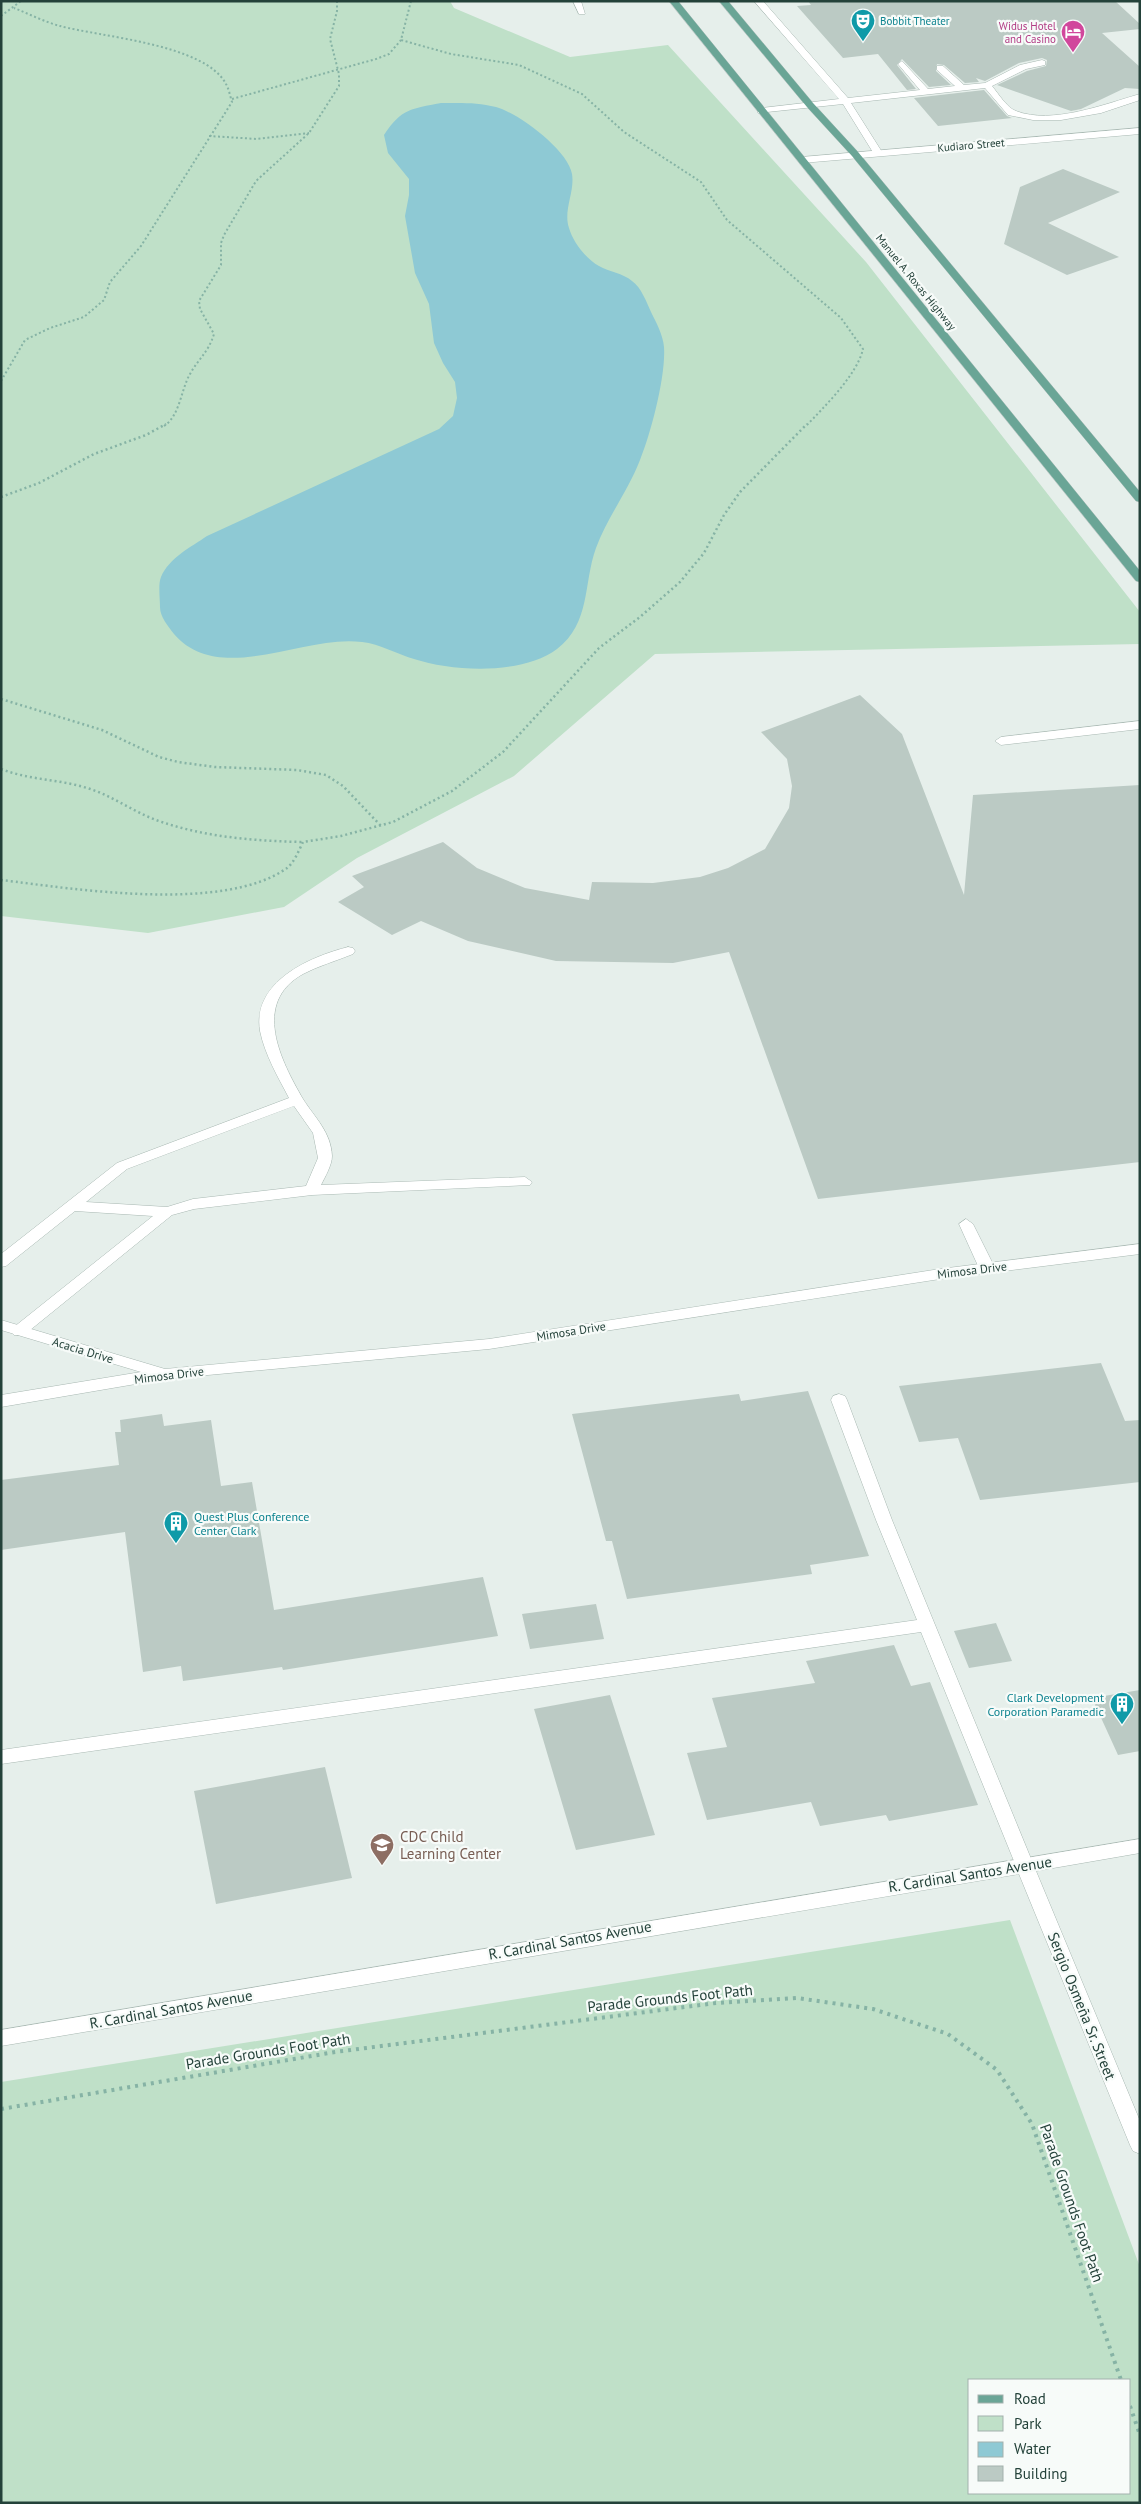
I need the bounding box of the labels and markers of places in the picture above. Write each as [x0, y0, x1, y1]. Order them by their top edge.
theatre icon: Bobbit Theater [850, 8, 876, 42]
place label: Bobbit Theater [880, 14, 950, 28]
place label: Widus Hotel and Casino [999, 19, 1057, 46]
hotel icon: Widus Hotel and Casino [1060, 19, 1086, 53]
place label: Quest Plus Conference Center Clark [194, 1509, 309, 1538]
building icon: Quest Plus Conference Center Clark [163, 1510, 189, 1544]
place label: Clark Development Corporation Paramedic [987, 1690, 1105, 1719]
building icon: Clark Development Corporation Paramedic [1109, 1691, 1135, 1725]
place label: CDC Child Learning Center [400, 1827, 501, 1863]
school or university icon: CDC Child Learning Center [369, 1832, 395, 1866]

